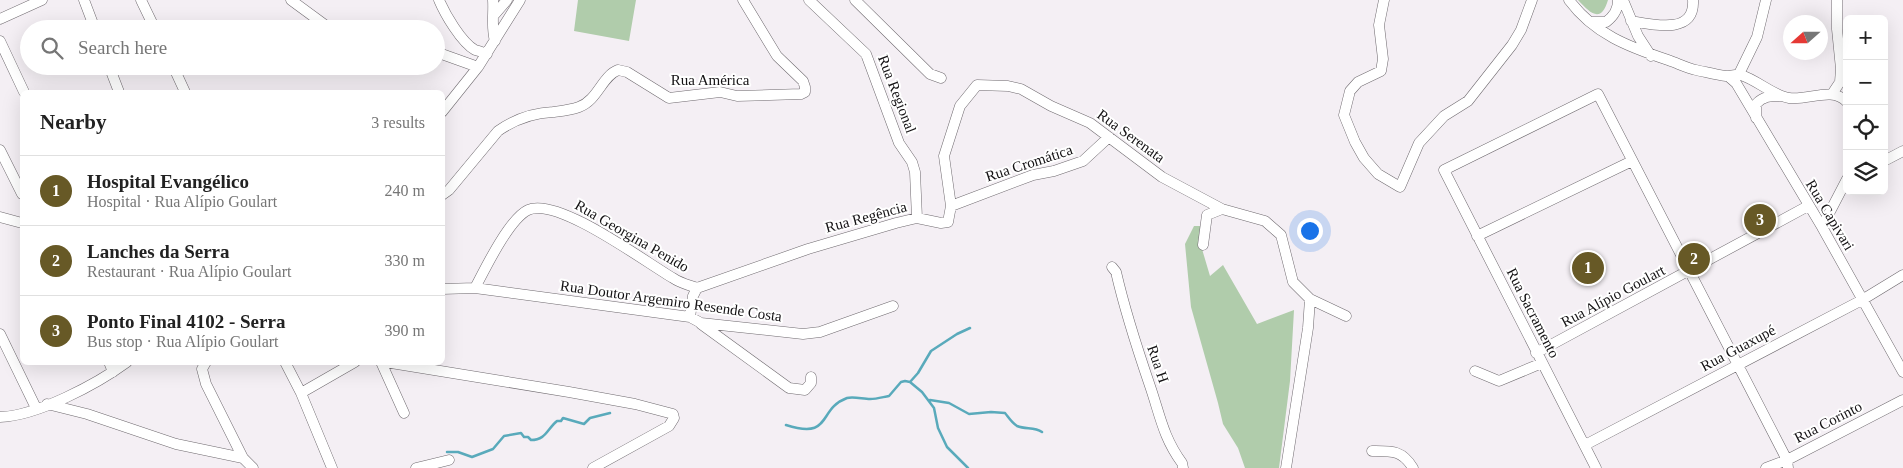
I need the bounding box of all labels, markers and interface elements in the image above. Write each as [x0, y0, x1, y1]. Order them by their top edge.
north arrow [1783, 15, 1828, 60]
map controls [1843, 15, 1888, 195]
button: + [1843, 15, 1888, 60]
search box [20, 20, 445, 75]
icon: search [38, 34, 66, 62]
text: Search here [78, 37, 167, 58]
street label: Rua Regional [875, 53, 919, 135]
button: − [1843, 60, 1888, 105]
street label: Rua América [671, 72, 750, 88]
button: locate [1843, 105, 1888, 150]
street label: Rua Serenata [1094, 106, 1168, 166]
text: Nearby [40, 110, 107, 134]
text: 3 results [371, 114, 425, 131]
street label: Rua Cromática [984, 141, 1075, 185]
button: layers [1843, 150, 1888, 195]
text: Hospital Evangélico [87, 171, 249, 192]
street label: Rua Capivari [1803, 177, 1857, 253]
text: 1 [52, 182, 60, 199]
text: 240 m [385, 182, 425, 199]
text: Hospital · Rua Alípio Goulart [87, 193, 277, 210]
street label: Rua Georgina Penido [572, 197, 692, 275]
street label: Rua Regência [823, 198, 909, 236]
pin: 3 [1744, 201, 1776, 239]
your location [1297, 218, 1323, 244]
pin: 2 [1678, 240, 1710, 278]
text: Lanches da Serra [87, 241, 230, 262]
pin: 1 [1572, 249, 1604, 287]
text: 2 [52, 252, 60, 269]
text: 330 m [385, 252, 425, 269]
street label: Rua Alípio Goulart [1558, 262, 1668, 330]
text: Restaurant · Rua Alípio Goulart [87, 263, 291, 280]
street label: Rua Sacramento [1503, 265, 1563, 361]
street label: Rua Doutor Argemiro Resende Costa [559, 278, 783, 325]
text: Ponto Final 4102 - Serra [87, 311, 285, 332]
text: 3 [52, 322, 60, 339]
text: 390 m [385, 322, 425, 339]
street label: Rua Guaxupé [1698, 322, 1778, 374]
text: Bus stop · Rua Alípio Goulart [87, 333, 279, 350]
street label: Rua H [1144, 343, 1172, 385]
street label: Rua Corinto [1792, 398, 1864, 446]

